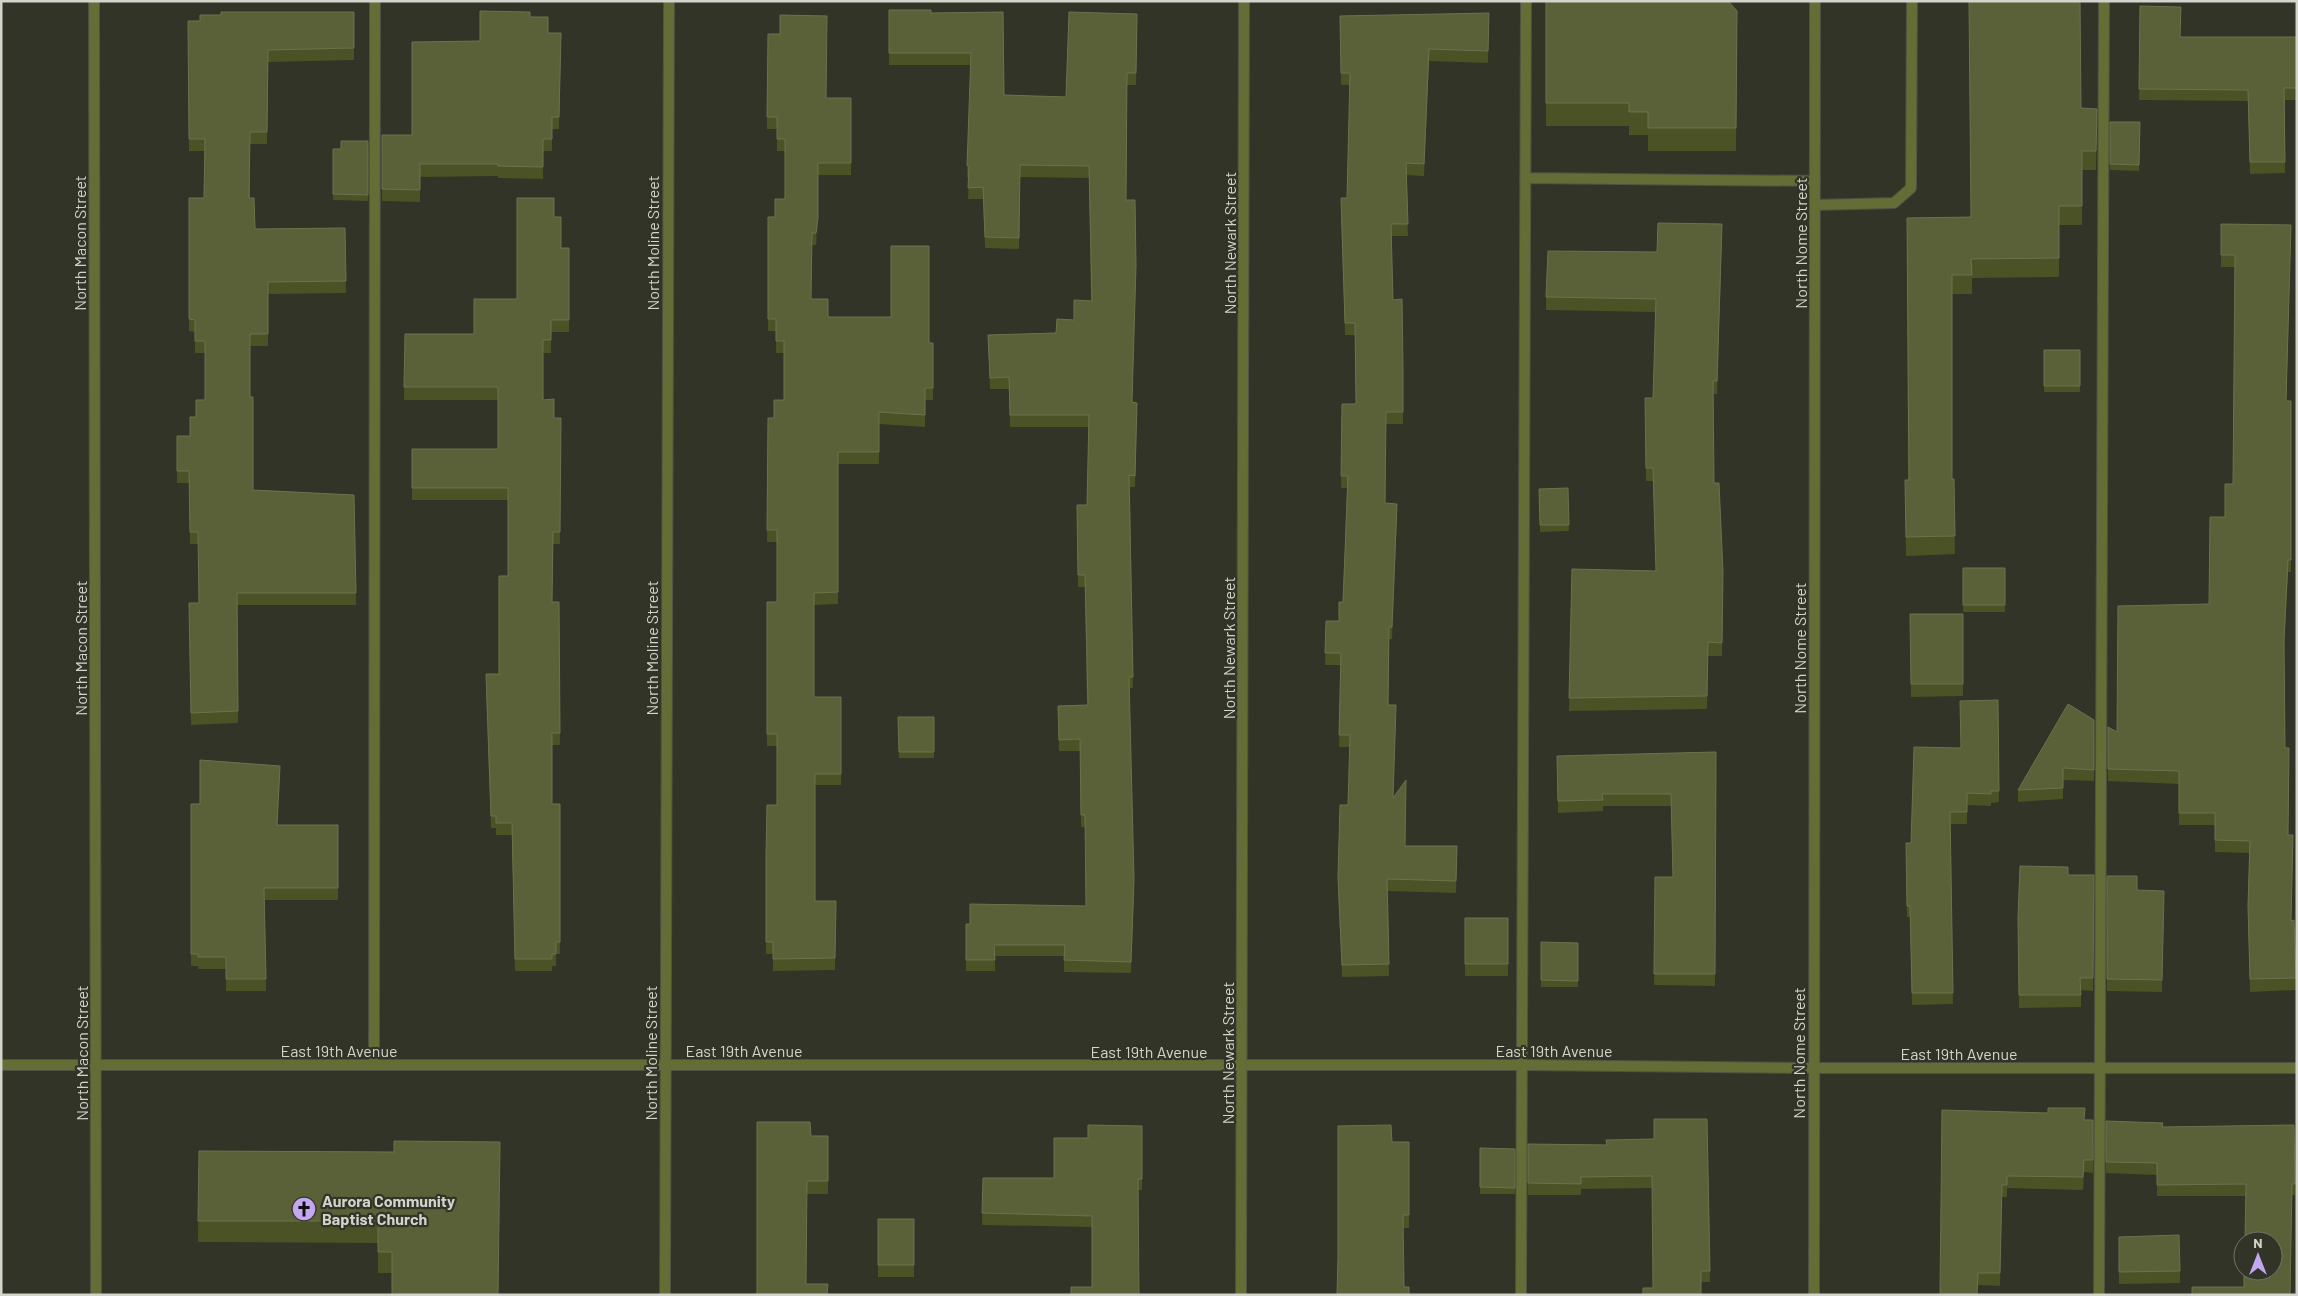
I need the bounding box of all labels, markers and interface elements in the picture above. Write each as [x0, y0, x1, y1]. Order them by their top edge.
street label: North Newark Street [1220, 172, 1239, 314]
street label: North Macon Street [70, 175, 89, 311]
street label: North Moline Street [643, 175, 662, 311]
street label: North Nome Street [1791, 177, 1810, 309]
street label: North Newark Street [1219, 577, 1238, 719]
street label: North Macon Street [71, 580, 90, 716]
street label: North Moline Street [642, 580, 661, 716]
street label: North Nome Street [1790, 582, 1809, 714]
street label: North Newark Street [1218, 982, 1237, 1124]
street label: North Macon Street [72, 985, 91, 1121]
street label: North Moline Street [641, 985, 660, 1121]
street label: North Nome Street [1789, 987, 1808, 1119]
street label: East 19th Avenue [281, 1041, 398, 1060]
street label: East 19th Avenue [686, 1041, 803, 1060]
street label: East 19th Avenue [1496, 1041, 1613, 1060]
street label: East 19th Avenue [1091, 1042, 1208, 1061]
street label: East 19th Avenue [1901, 1044, 2018, 1063]
place label: Aurora Community Baptist Church [322, 1191, 455, 1228]
church icon: Aurora Community Baptist Church [291, 1196, 317, 1222]
north arrow [2233, 1231, 2283, 1281]
text: N [2253, 1234, 2263, 1251]

